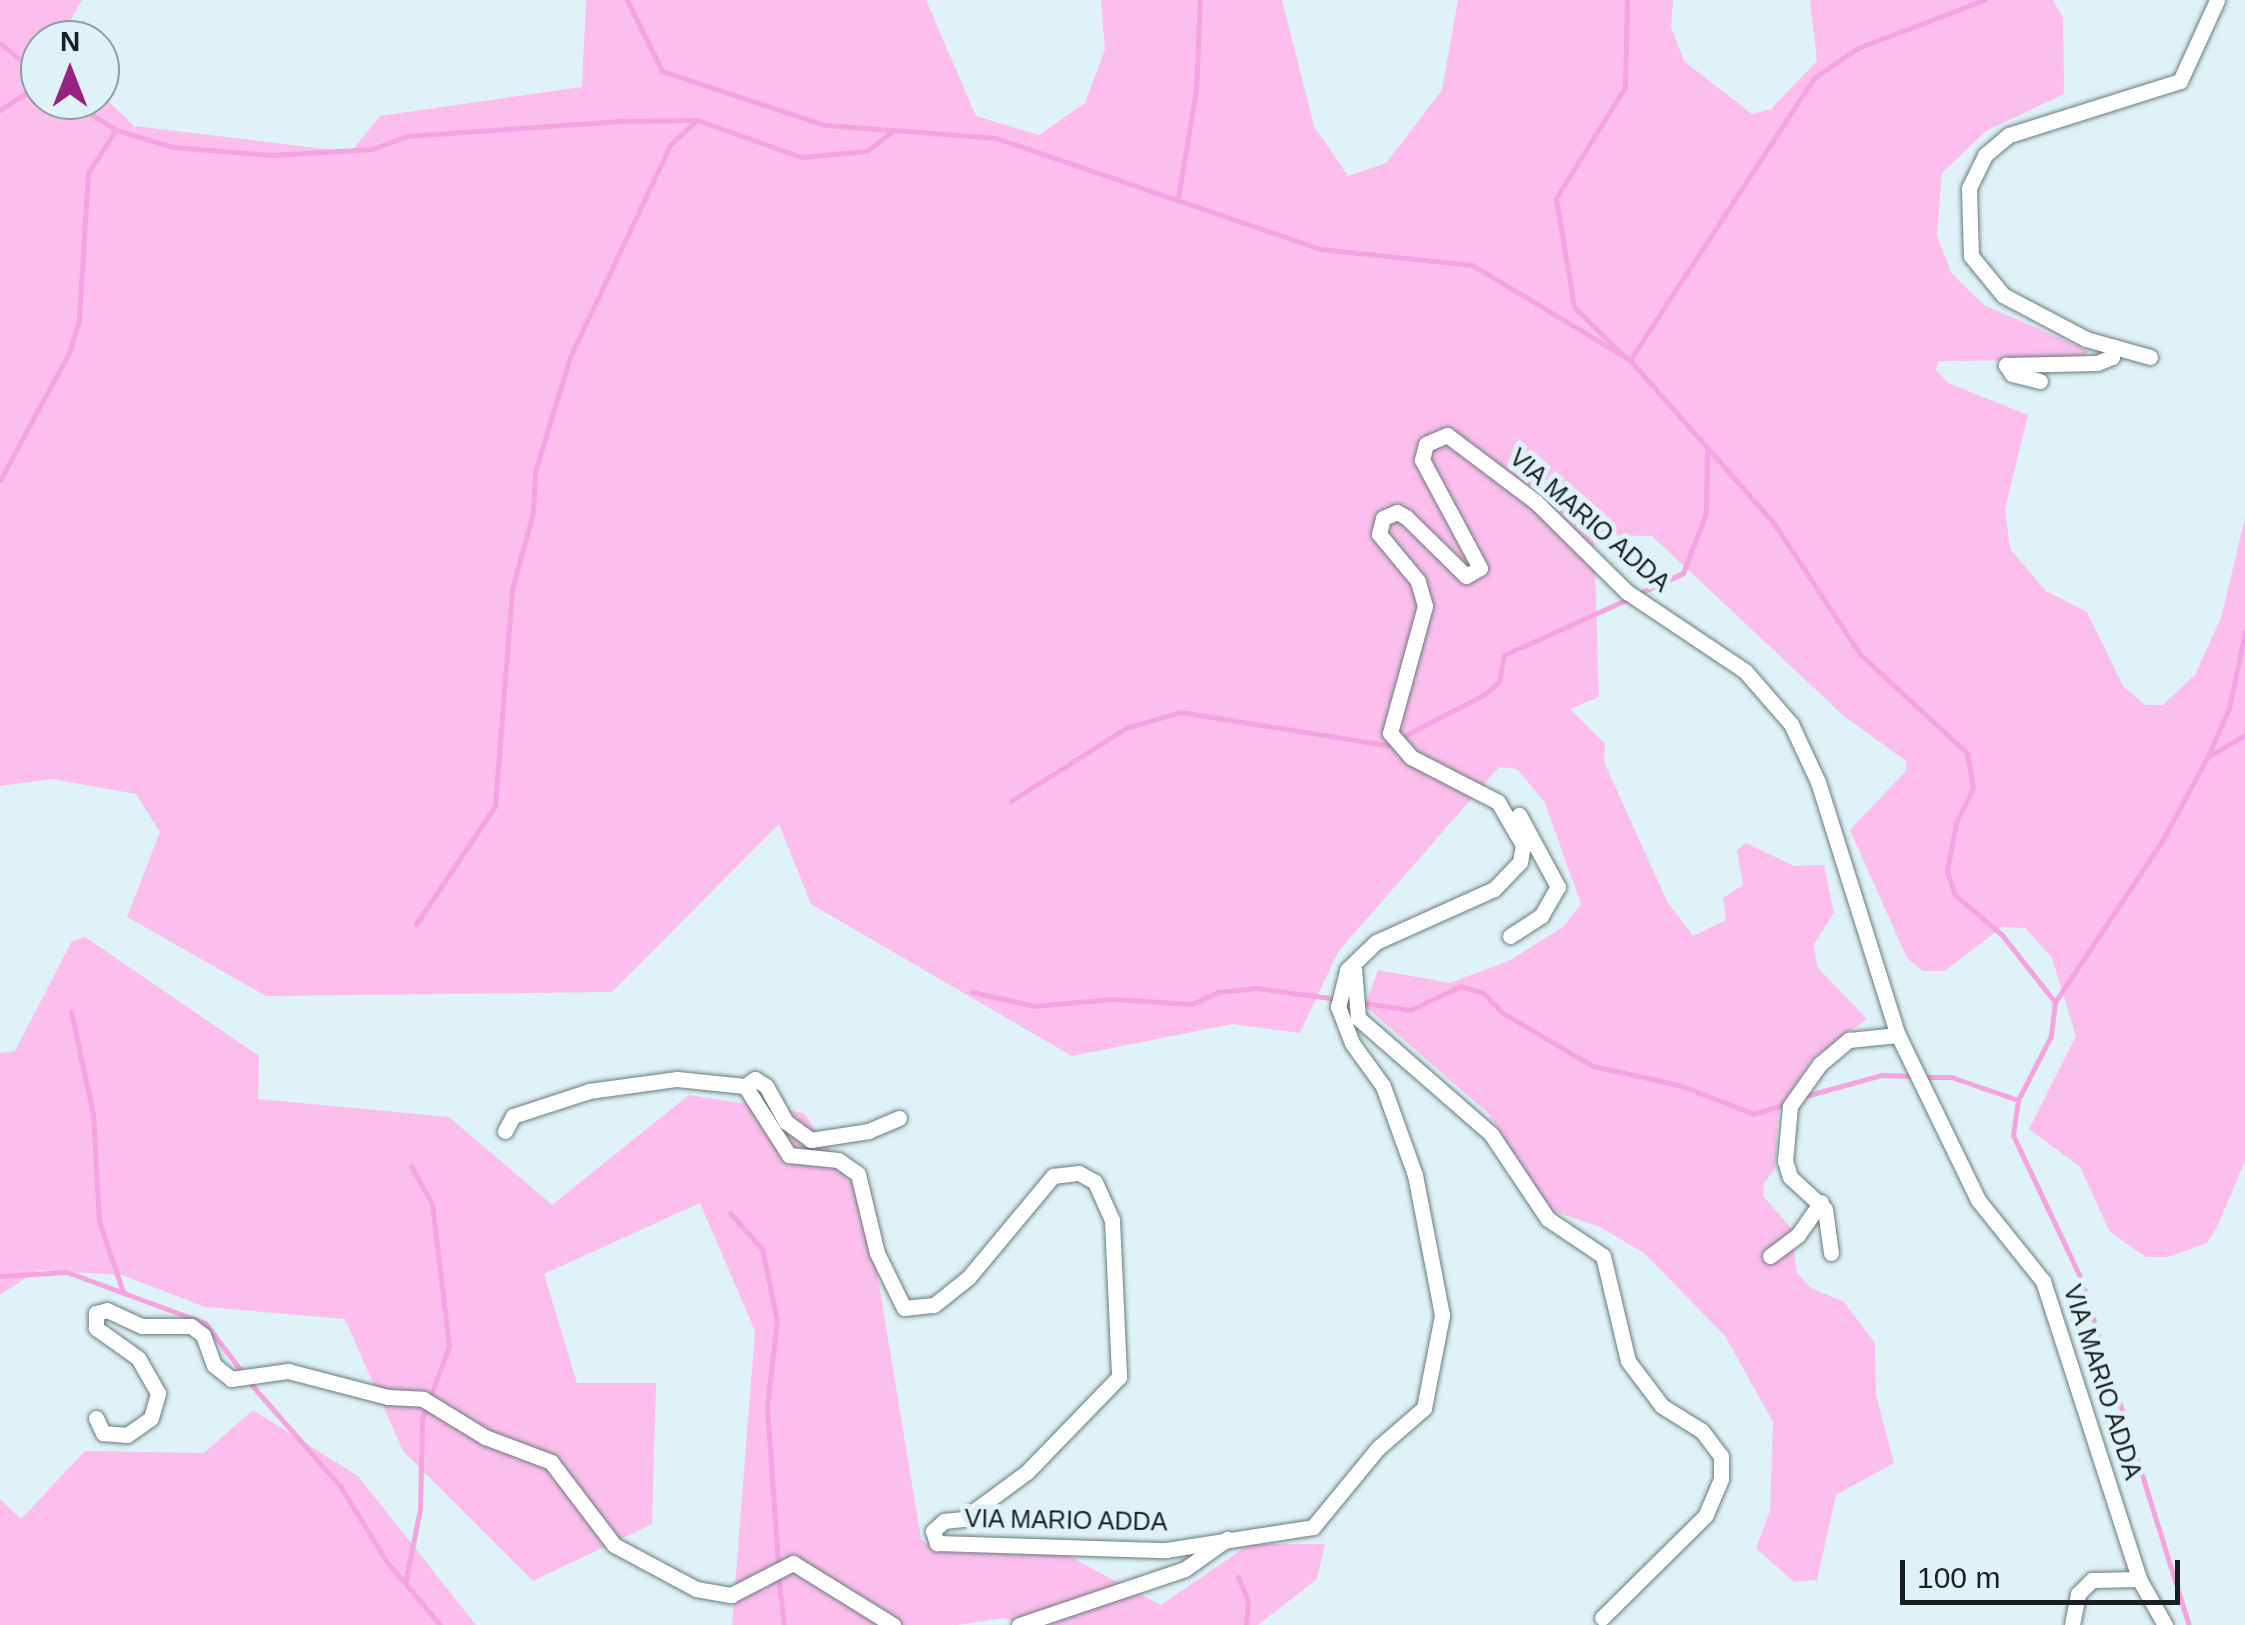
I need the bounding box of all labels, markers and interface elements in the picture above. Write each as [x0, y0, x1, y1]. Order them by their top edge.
north arrow [20, 20, 120, 120]
text: N [60, 26, 80, 57]
street label: VIA MARIO ADDA [1503, 441, 1677, 599]
street label: VIA MARIO ADDA [2057, 1280, 2149, 1484]
street label: VIA MARIO ADDA [963, 1503, 1169, 1537]
scale bar [1905, 1540, 2185, 1602]
text: 100 m [1917, 1561, 2000, 1594]

